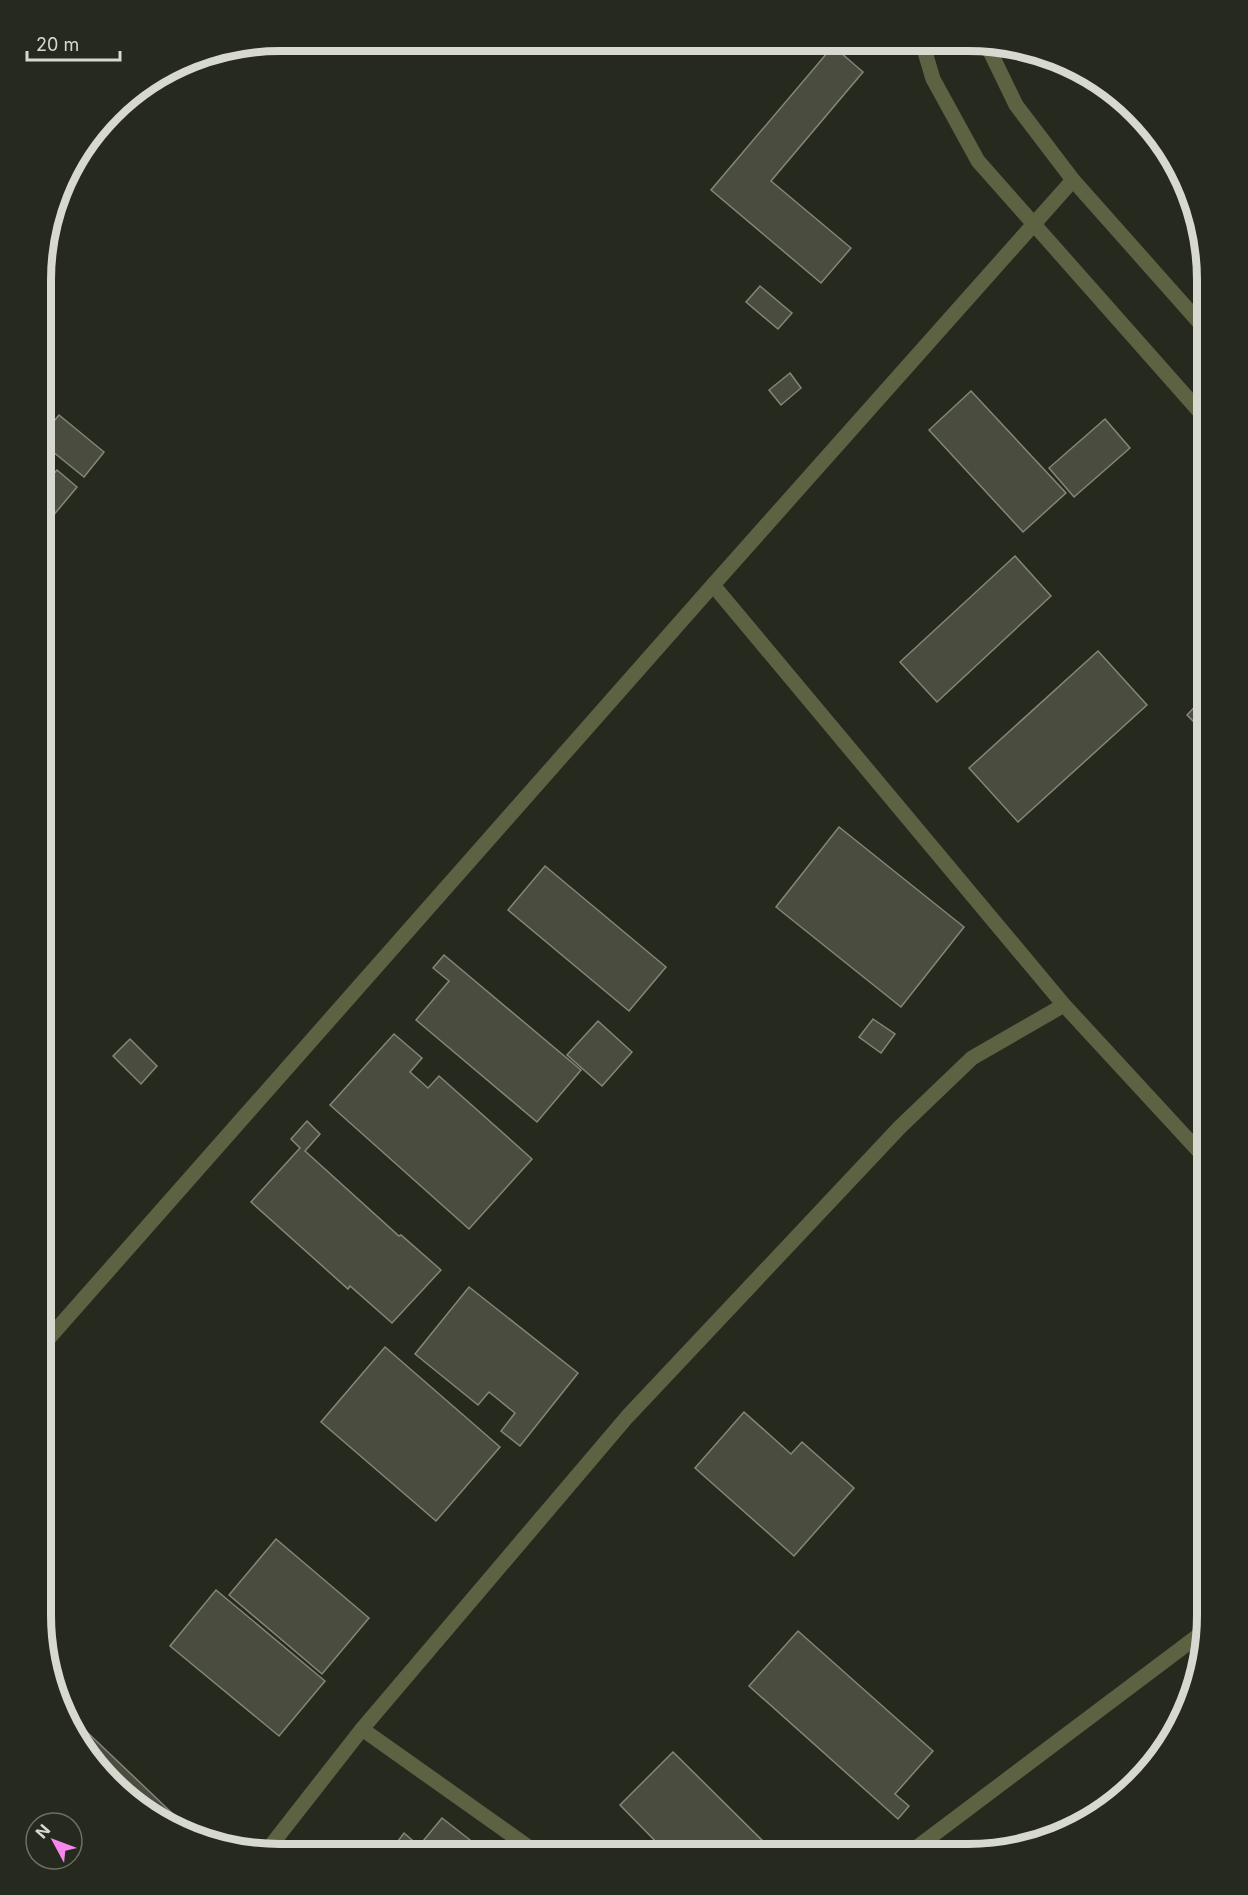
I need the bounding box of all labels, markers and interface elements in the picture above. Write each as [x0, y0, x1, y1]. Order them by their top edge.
scale bar [27, 24, 120, 62]
text: 20 m [36, 34, 79, 55]
north arrow [24, 1811, 84, 1871]
text: N [31, 1820, 54, 1842]

